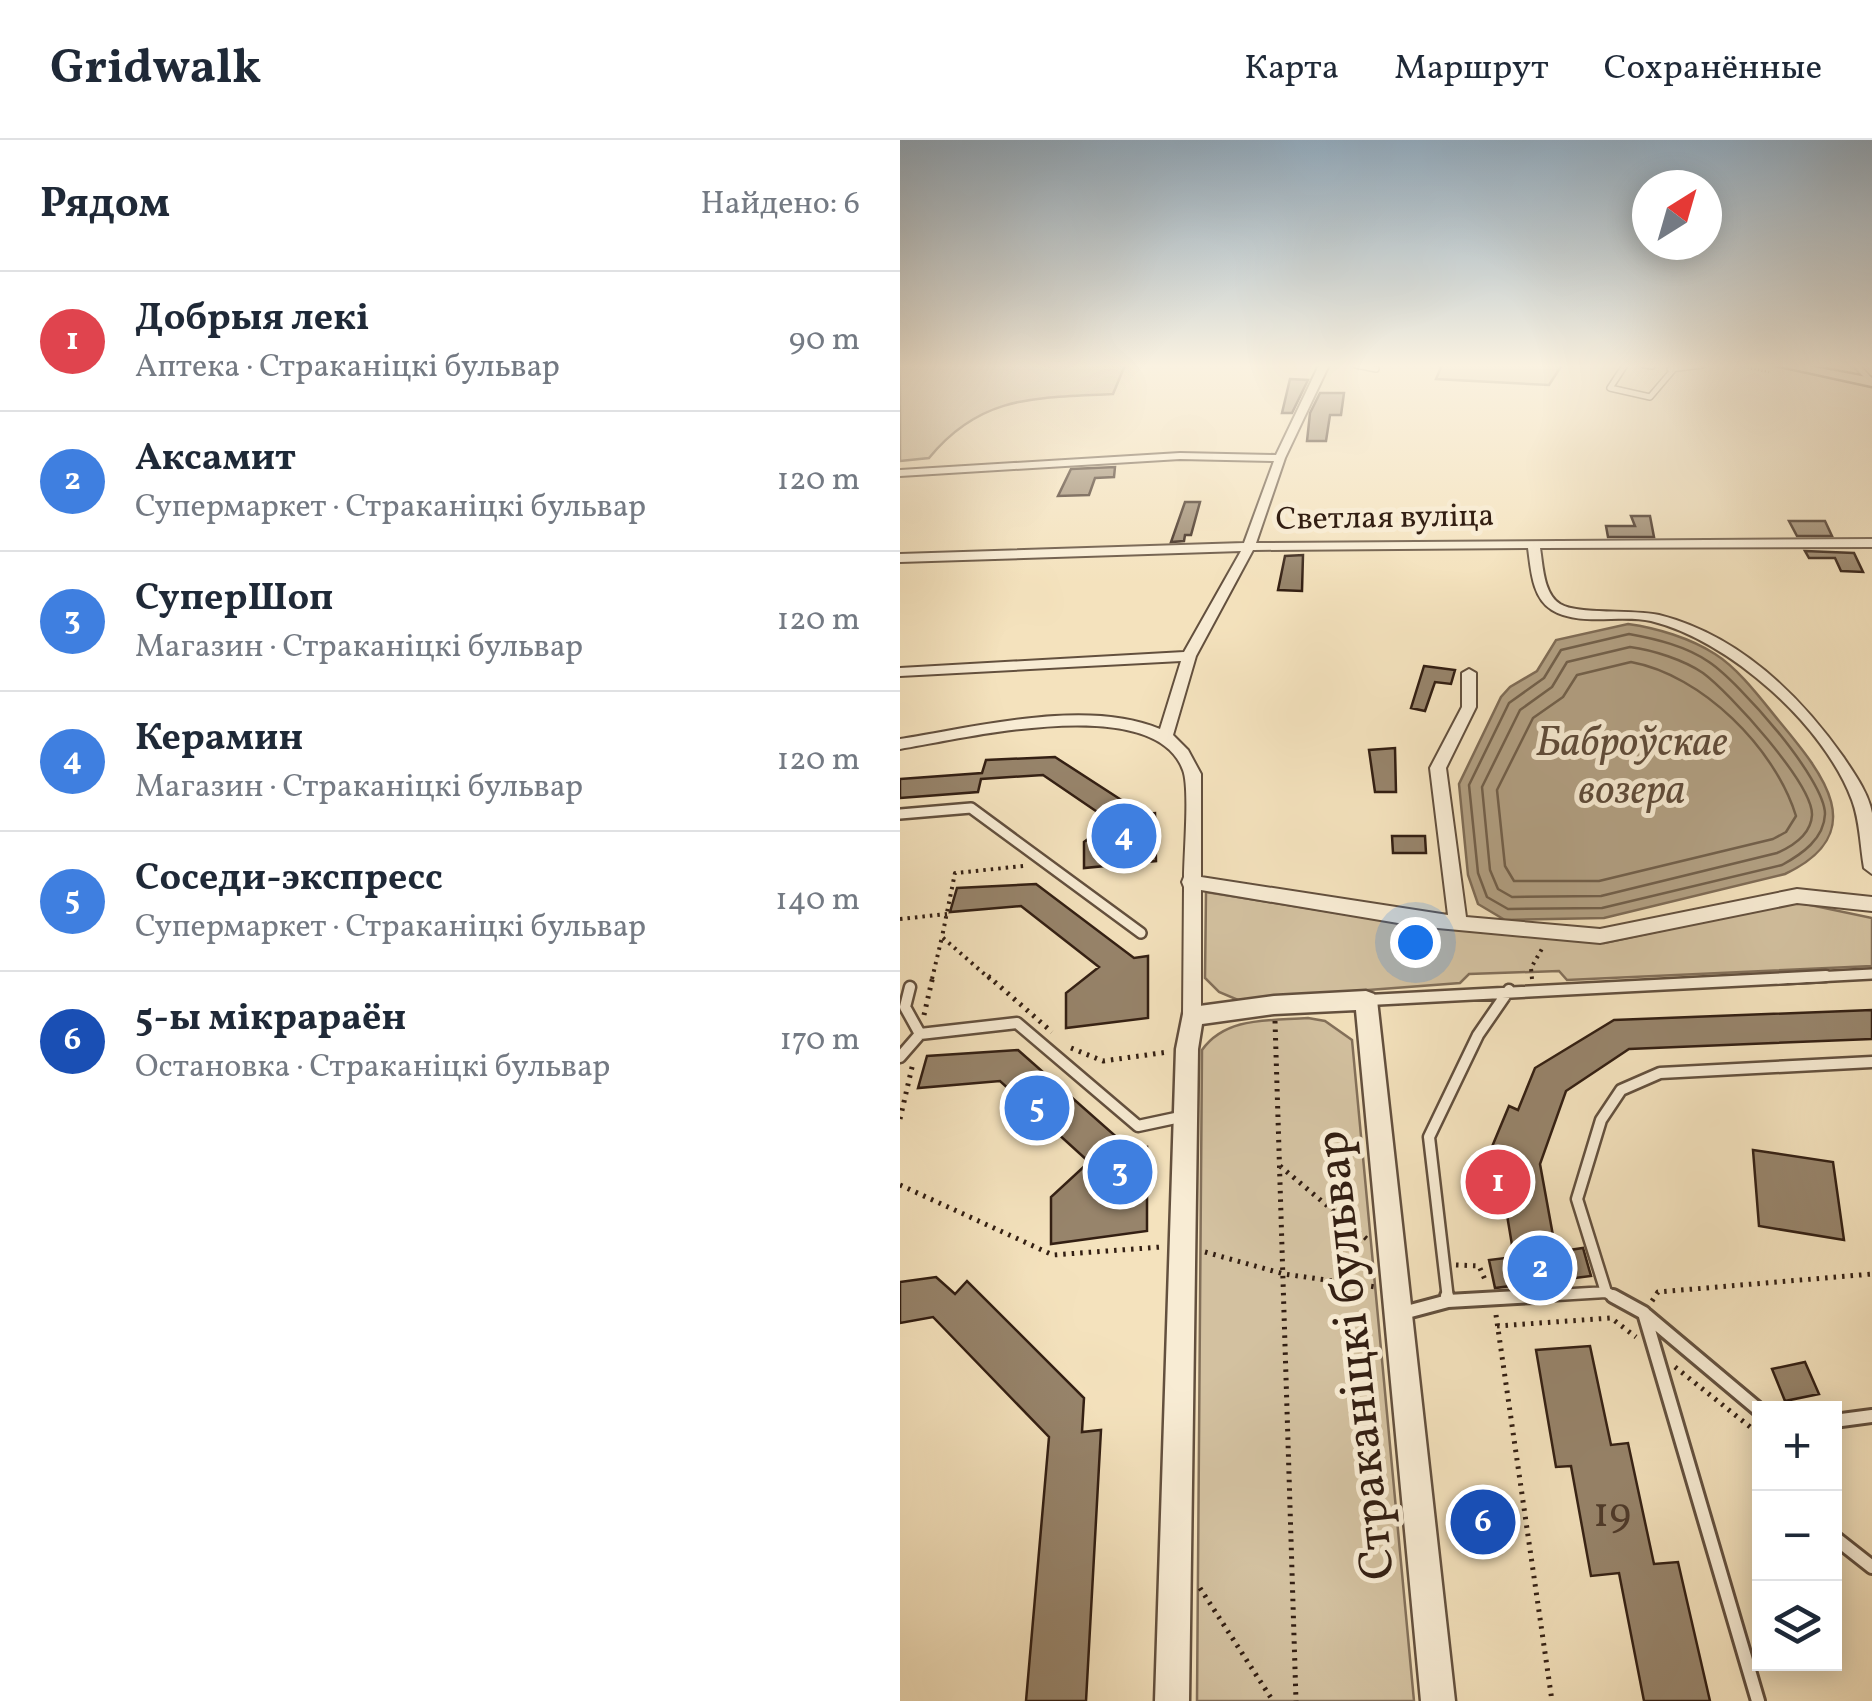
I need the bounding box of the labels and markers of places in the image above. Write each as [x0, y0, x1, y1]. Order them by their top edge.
pin: 4 [1092, 798, 1156, 874]
pin: 5 [1004, 1070, 1070, 1146]
pin: 3 [1088, 1134, 1152, 1210]
pin: 1 [1466, 1144, 1530, 1220]
pin: 2 [1508, 1230, 1572, 1306]
pin: 6 [1450, 1484, 1516, 1560]

